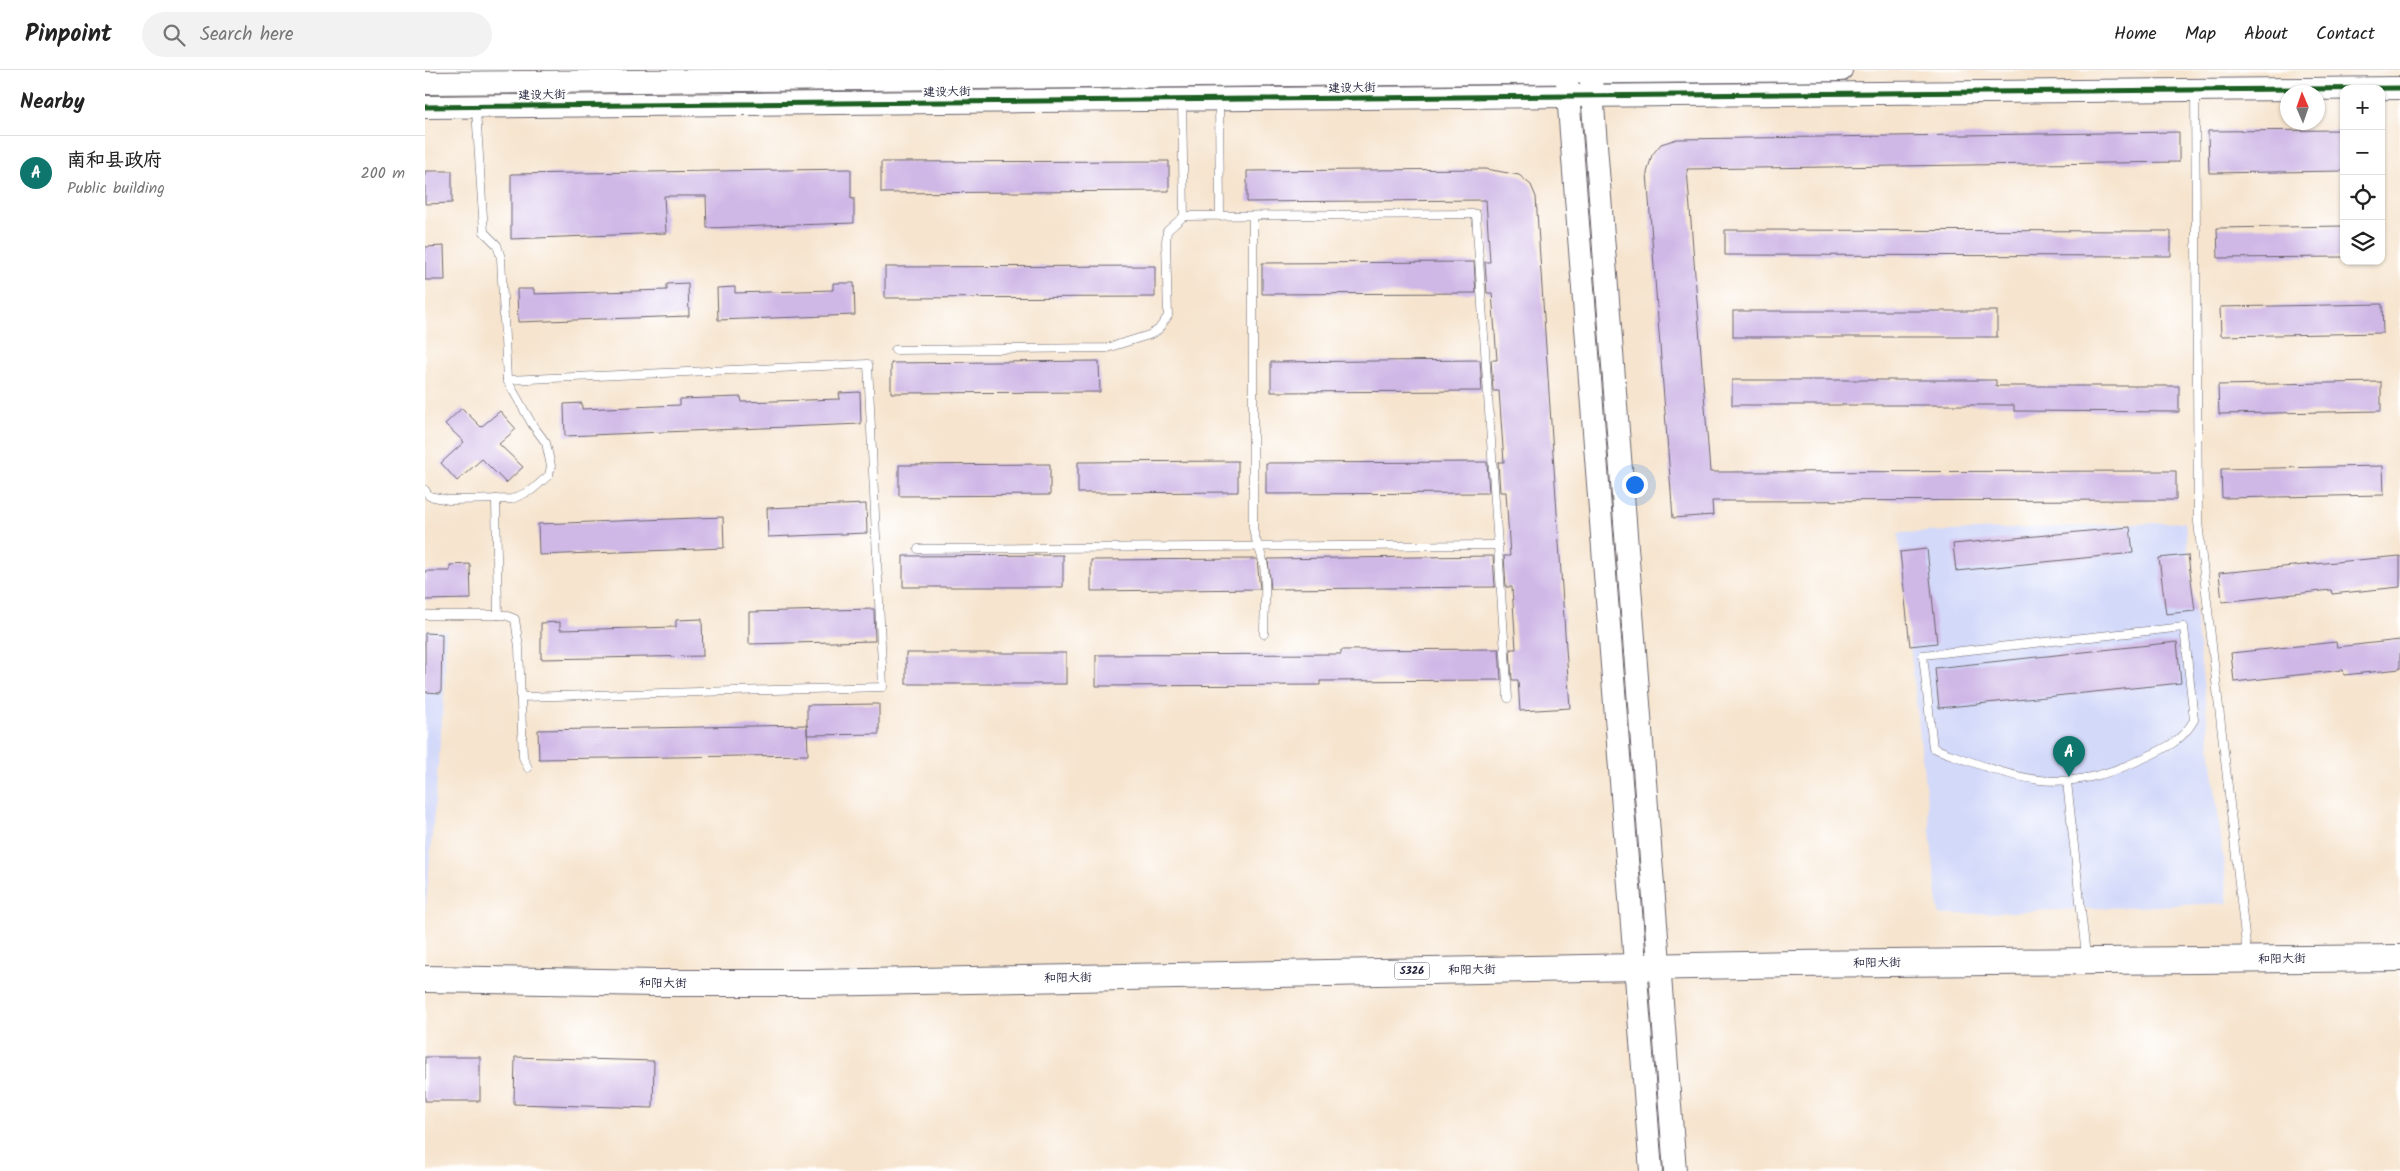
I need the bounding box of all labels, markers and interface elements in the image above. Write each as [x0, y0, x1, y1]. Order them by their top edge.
search box [142, 12, 492, 57]
text: Pinpoint [25, 15, 112, 54]
text: Search here [200, 20, 294, 50]
text: Home [2114, 20, 2157, 49]
text: Map [2185, 20, 2216, 49]
text: About [2244, 20, 2288, 49]
text: Contact [2316, 20, 2375, 49]
icon: search [160, 21, 188, 49]
street label: 建设大街 [1328, 78, 1376, 98]
street label: 建设大街 [923, 82, 971, 102]
street label: 建设大街 [518, 85, 566, 105]
north arrow [2280, 85, 2325, 130]
map controls [2340, 85, 2385, 265]
button: + [2340, 85, 2385, 130]
text: Nearby [20, 86, 85, 119]
button: − [2340, 130, 2385, 175]
text: 南和县政府 [67, 146, 162, 176]
text: A [31, 161, 41, 186]
text: 200 m [361, 161, 405, 186]
button: locate [2340, 175, 2385, 220]
text: Public building [67, 176, 165, 201]
button: layers [2340, 220, 2385, 265]
your location [1622, 472, 1648, 498]
pin: A [2053, 736, 2085, 777]
street label: 和阳大街 [2258, 949, 2306, 969]
street label: 和阳大街 [1853, 953, 1901, 973]
street label: 和阳大街 [1448, 960, 1496, 980]
road number: S326 [1395, 962, 1429, 979]
street label: 和阳大街 [1044, 968, 1092, 988]
street label: 和阳大街 [639, 974, 687, 993]

